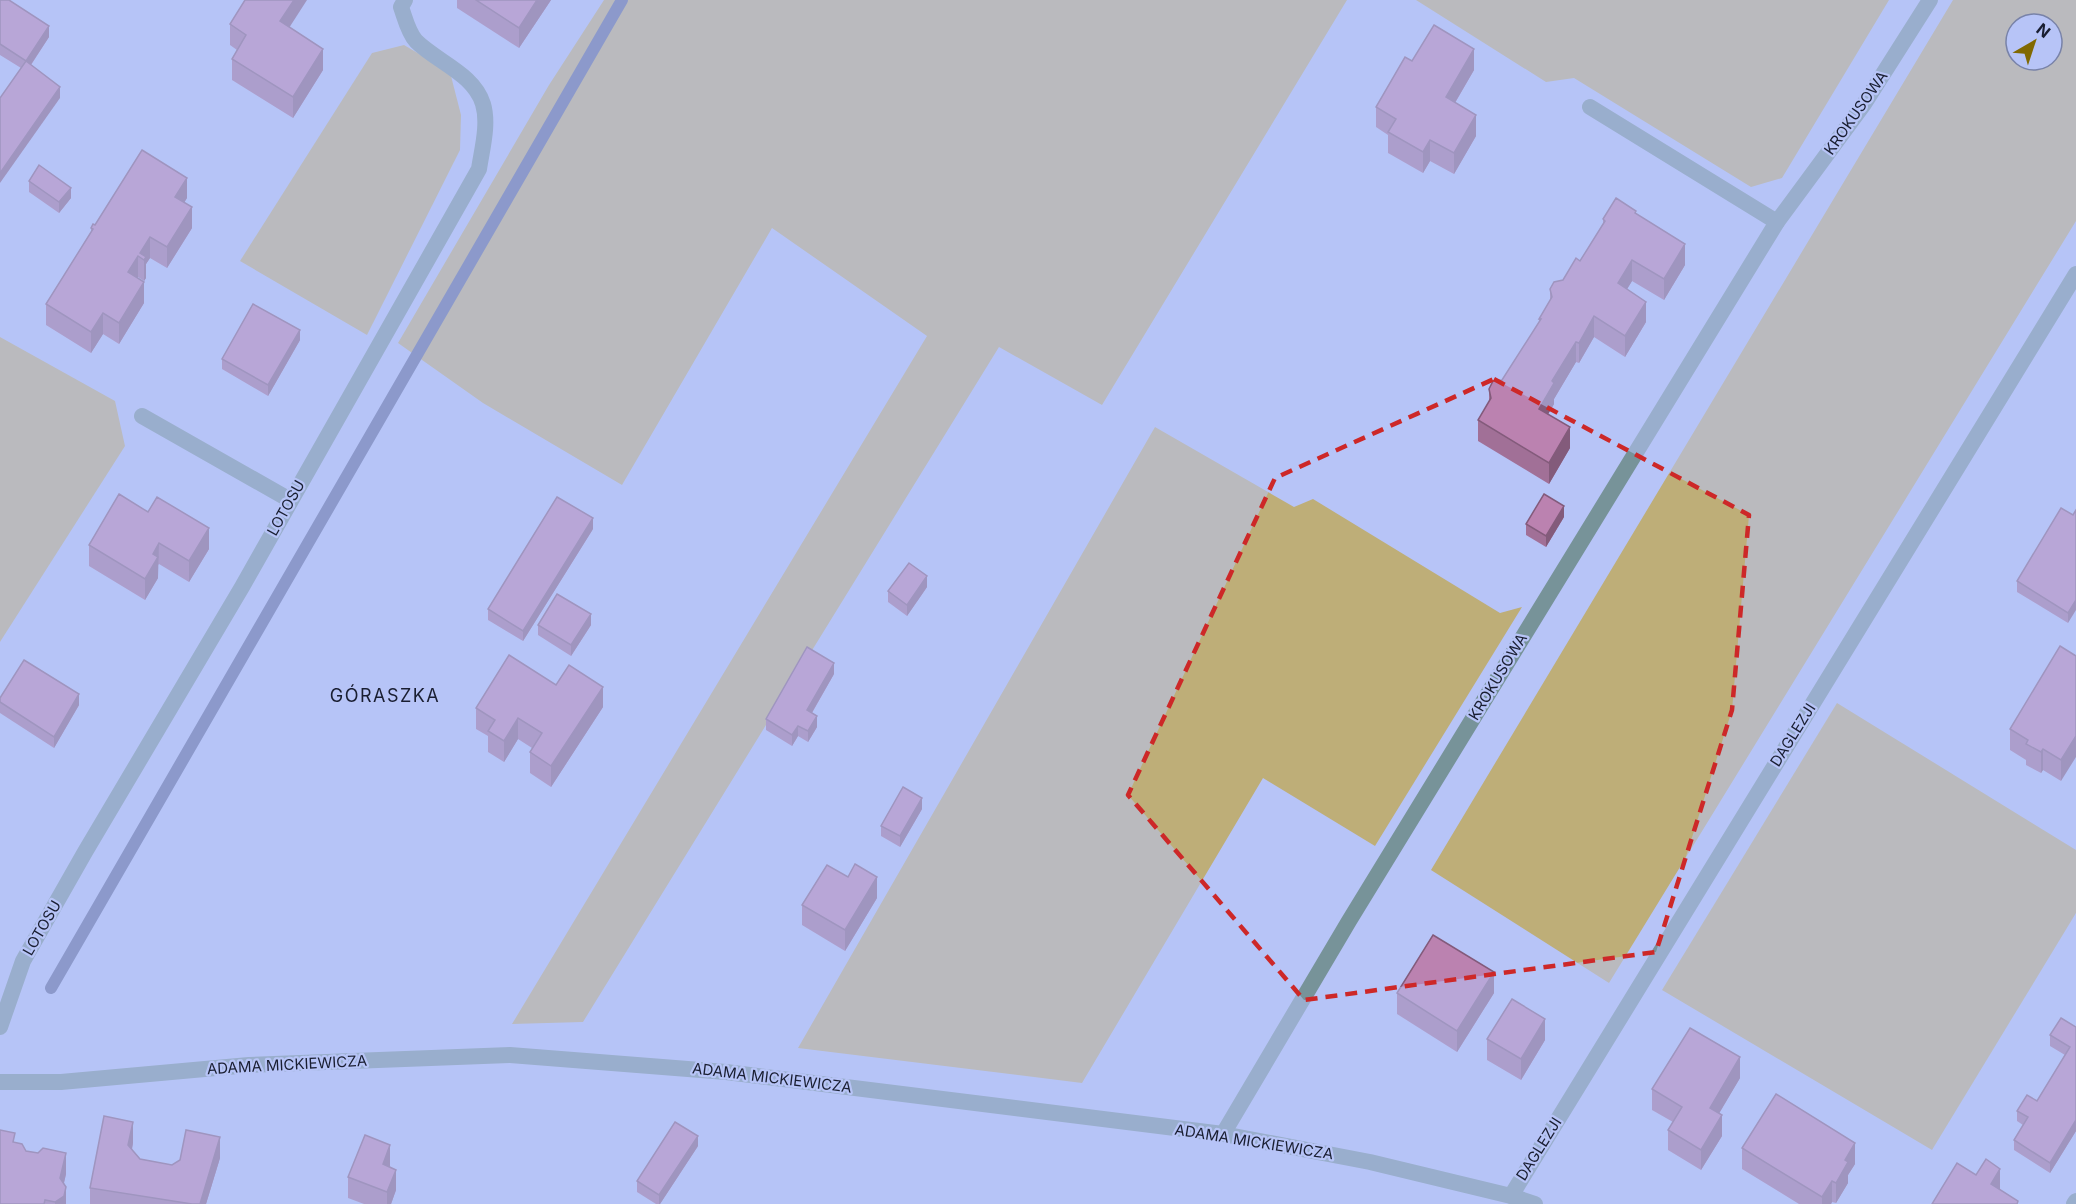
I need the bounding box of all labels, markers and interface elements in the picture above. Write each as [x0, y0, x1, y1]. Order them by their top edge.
north arrow [2004, 12, 2064, 72]
text: N [2032, 19, 2054, 42]
street label: KROKUSOWA [1820, 67, 1891, 158]
street label: LOTOSU [263, 477, 309, 539]
street label: KROKUSOWA [1464, 630, 1531, 724]
district label: GÓRASZKA [330, 684, 440, 706]
street label: DAGLEZJI [1766, 700, 1819, 770]
street label: LOTOSU [18, 897, 65, 959]
street label: ADAMA MICKIEWICZA [206, 1051, 368, 1078]
street label: ADAMA MICKIEWICZA [691, 1058, 853, 1097]
street label: DAGLEZJI [1512, 1114, 1565, 1184]
street label: ADAMA MICKIEWICZA [1173, 1120, 1335, 1163]

